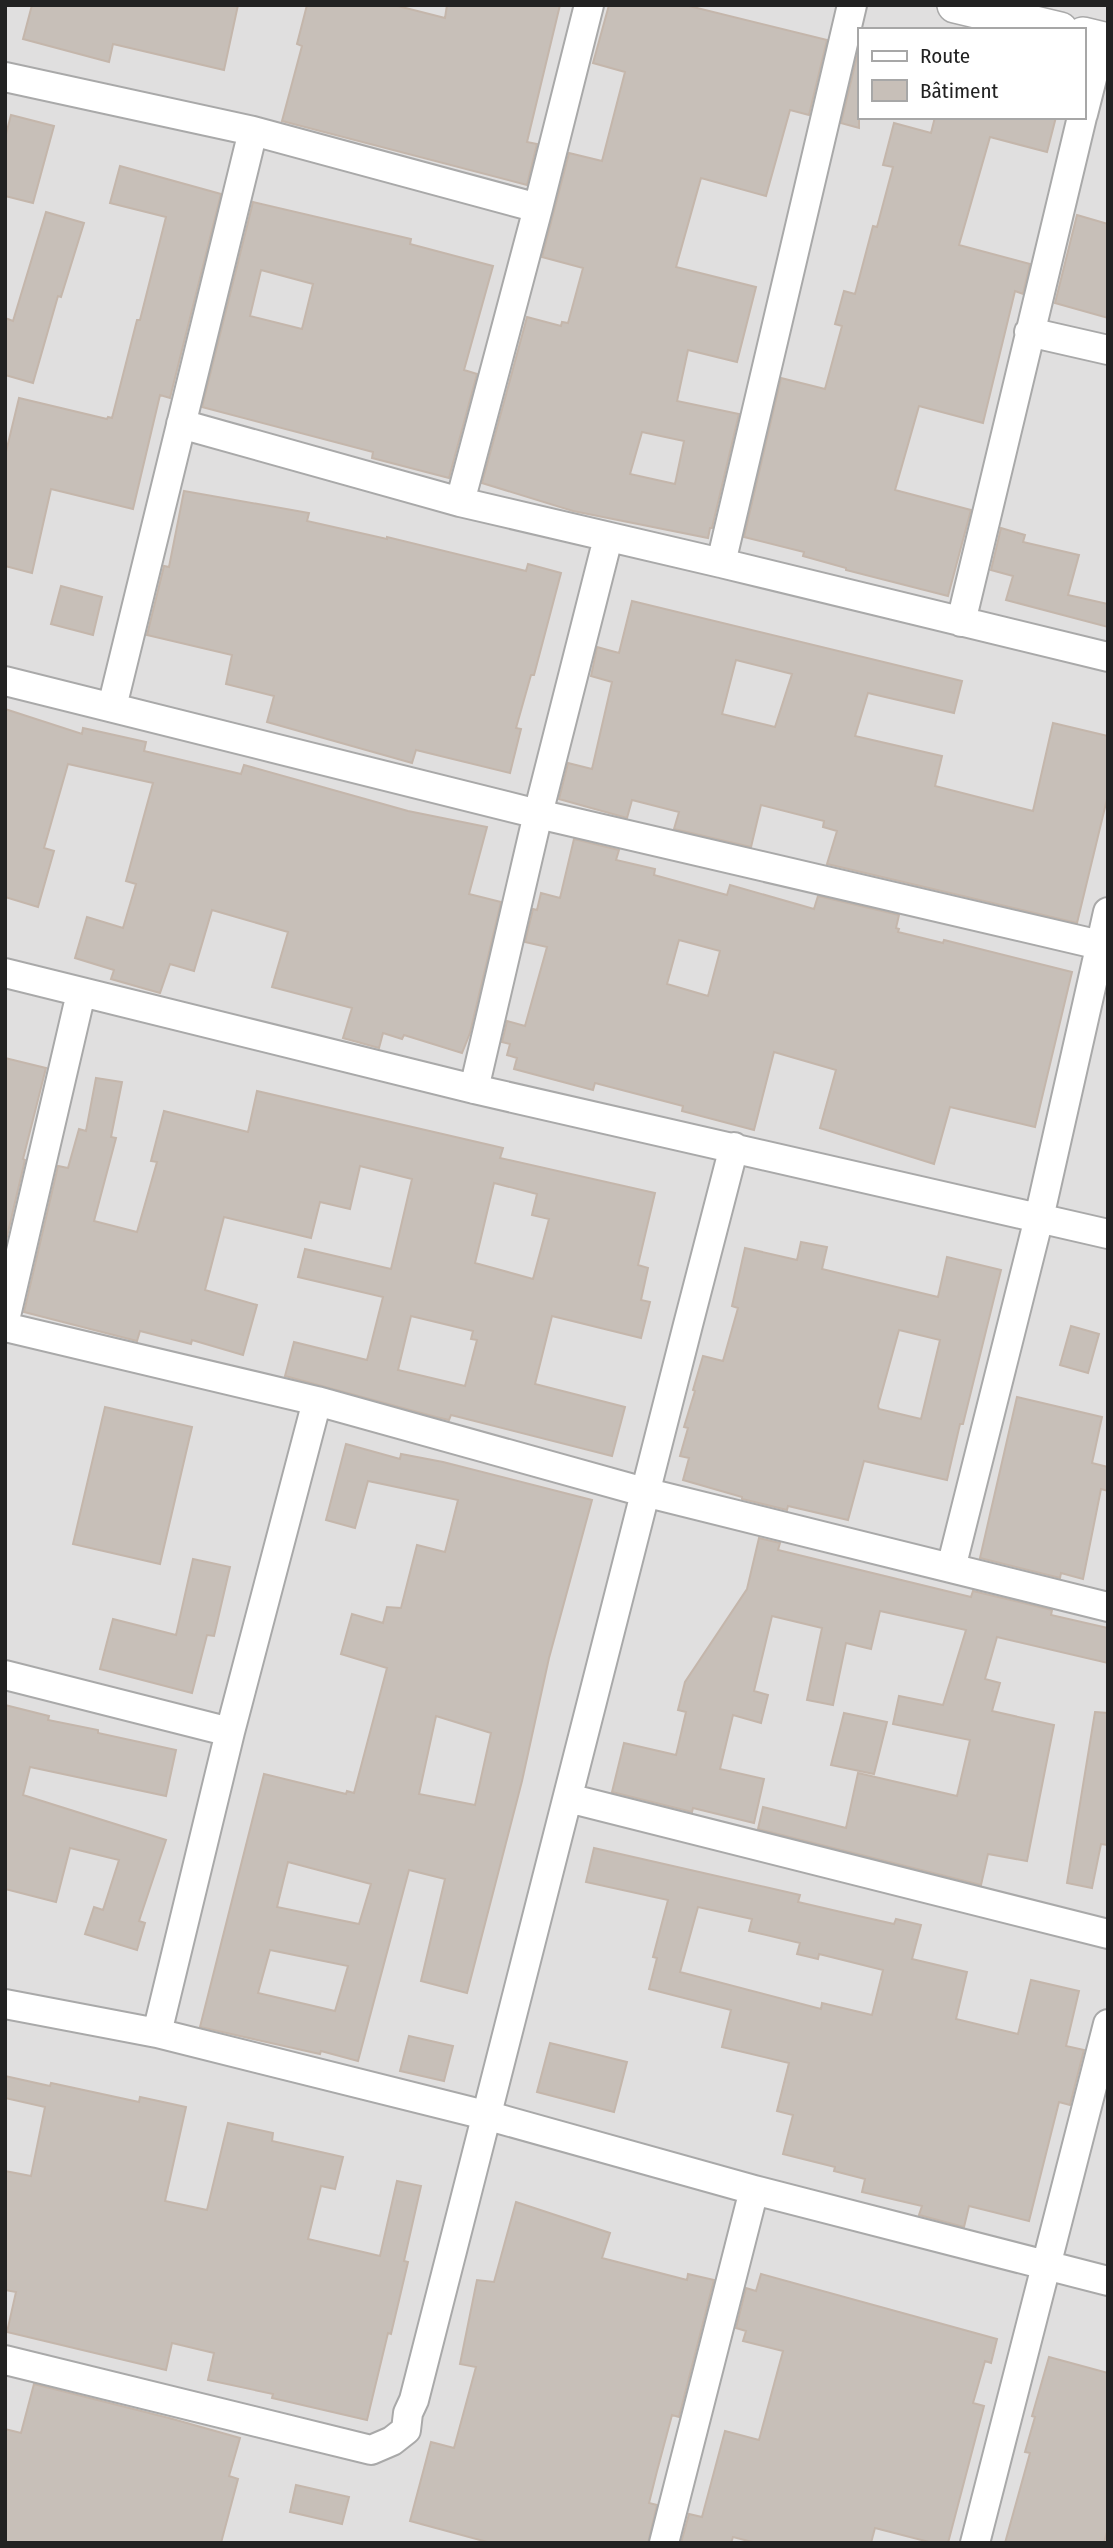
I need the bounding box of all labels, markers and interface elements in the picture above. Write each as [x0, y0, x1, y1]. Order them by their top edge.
legend [858, 28, 1085, 119]
text: Route [920, 43, 970, 69]
text: Bâtiment [920, 78, 999, 104]

